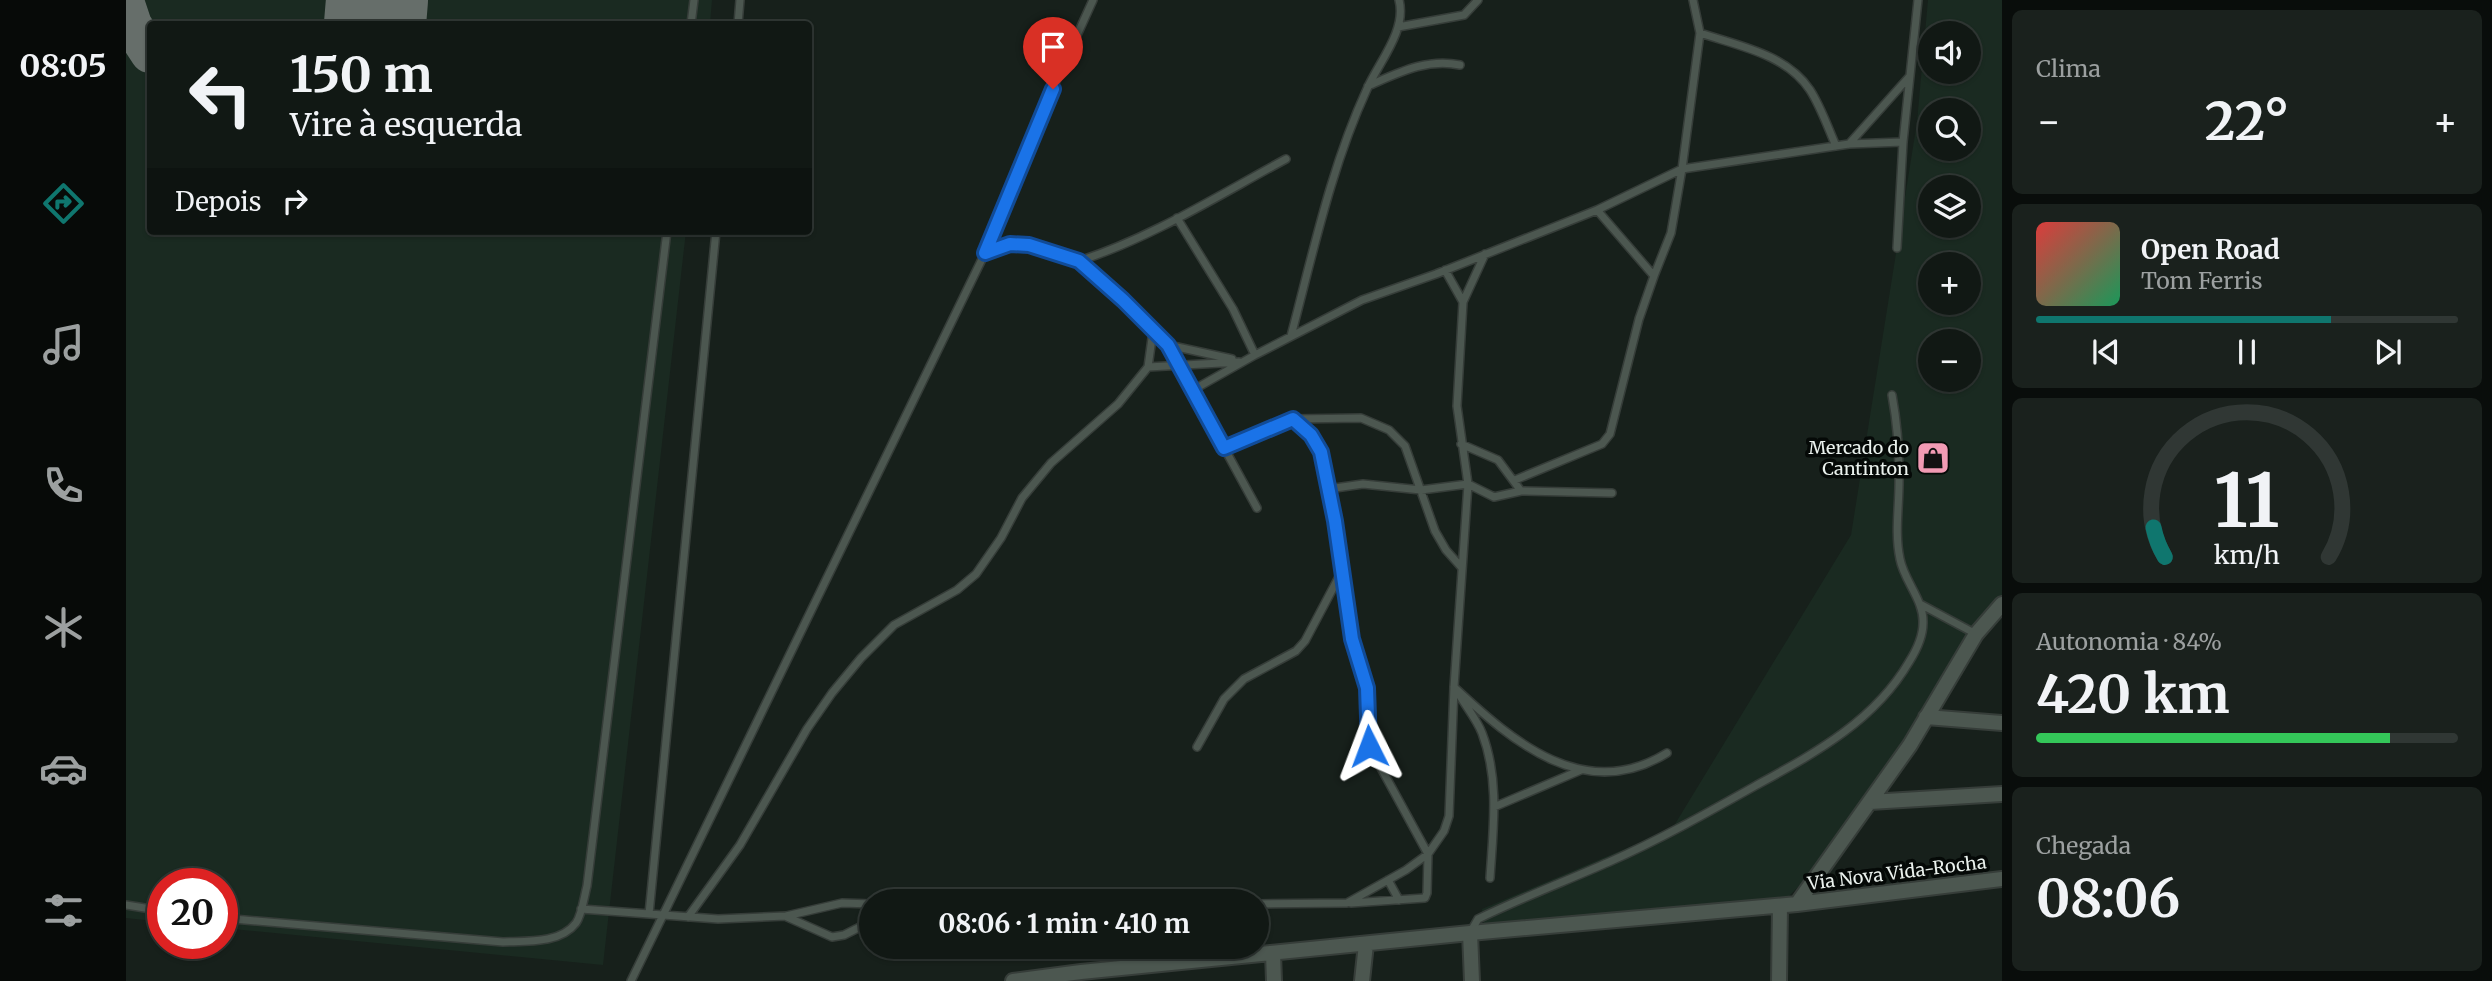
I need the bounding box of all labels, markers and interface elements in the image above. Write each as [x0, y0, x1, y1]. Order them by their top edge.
pin [1023, 17, 1083, 89]
map controls [1918, 21, 1981, 392]
button: sound [1918, 21, 1981, 84]
icon: arrive [1034, 28, 1072, 66]
text: 150 m [290, 44, 433, 105]
text: 08:05 [19, 46, 107, 86]
icon: left [175, 49, 266, 140]
text: Clima [2036, 54, 2101, 83]
text: 22° [2205, 89, 2289, 154]
button: search [1918, 98, 1981, 161]
text: − [2036, 98, 2061, 145]
text: + [2433, 98, 2458, 145]
text: Vire à esquerda [290, 105, 522, 145]
button: layers [1918, 175, 1981, 238]
icon: directions [39, 179, 88, 228]
icon: right [276, 182, 314, 220]
text: Depois [175, 185, 262, 218]
text: Open Road [2141, 233, 2280, 266]
button: + [1918, 252, 1981, 315]
text: Tom Ferris [2141, 266, 2263, 295]
icon: music [39, 320, 88, 369]
button: − [1918, 329, 1981, 392]
icon: previous [2087, 333, 2125, 371]
icon: pause [2228, 333, 2266, 371]
icon: next [2369, 333, 2407, 371]
place label: Mercado do Cantinton [1808, 436, 1909, 480]
shop icon: Mercado do Cantinton [1914, 439, 1952, 477]
text: 11 [2214, 455, 2280, 547]
icon: phone [39, 461, 88, 510]
text: km/h [2214, 538, 2280, 570]
icon: climate [39, 603, 88, 652]
text: Autonomia · 84% [2036, 627, 2222, 656]
text: 420 km [2036, 662, 2230, 727]
position arrow [1332, 709, 1406, 783]
icon: car [39, 744, 88, 793]
text: Chegada [2036, 831, 2131, 860]
street label: Via Nova Vida-Rocha [1805, 850, 1988, 895]
text: 08:06 [2036, 866, 2180, 931]
speed limit sign: 20 [147, 868, 238, 959]
icon: filters [39, 886, 88, 935]
text: 08:06 · 1 min · 410 m [938, 907, 1190, 940]

